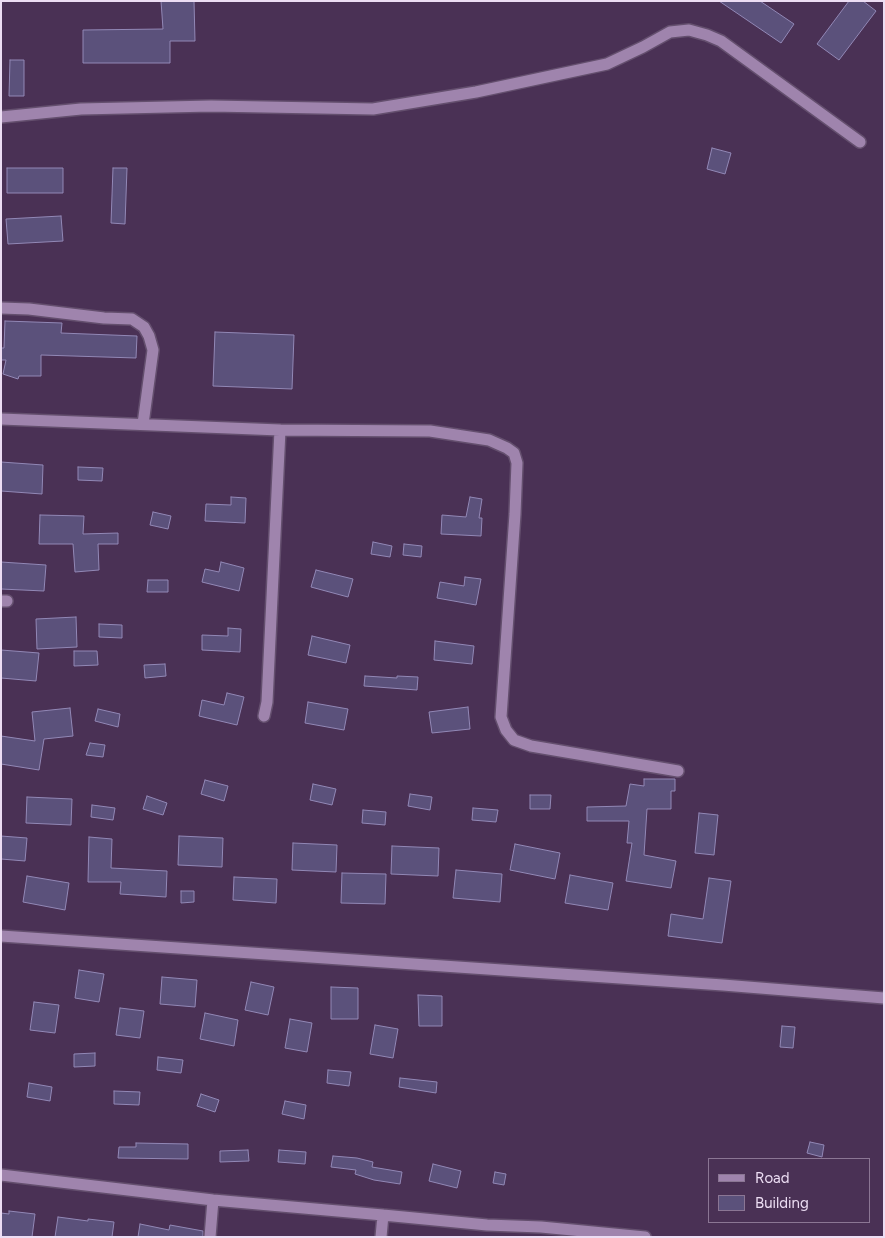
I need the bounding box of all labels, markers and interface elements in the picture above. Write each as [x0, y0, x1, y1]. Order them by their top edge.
legend [708, 1158, 870, 1223]
text: Road [755, 1169, 790, 1187]
text: Building [755, 1194, 809, 1212]

